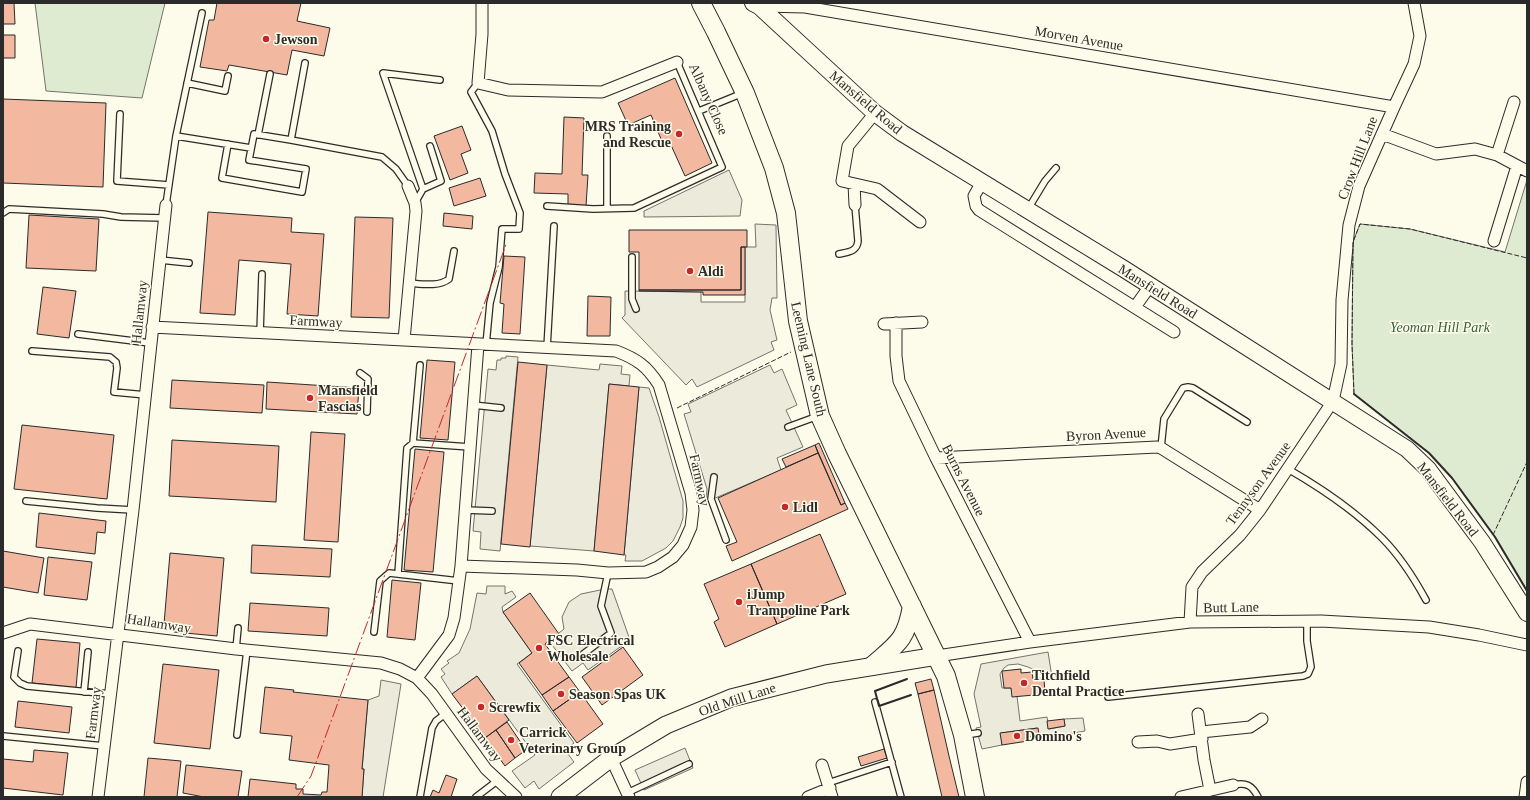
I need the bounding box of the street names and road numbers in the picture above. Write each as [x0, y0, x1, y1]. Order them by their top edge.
street label: Morven Avenue [1034, 23, 1124, 54]
street label: Albany Close [686, 61, 731, 137]
street label: Mansfield Road [826, 68, 905, 137]
street label: Crow Hill Lane [1335, 114, 1380, 202]
street label: Mansfield Road [1116, 261, 1200, 322]
street label: Hallamway [129, 279, 150, 345]
street label: Leeming Lane South [788, 300, 829, 418]
street label: Farmway [289, 313, 343, 330]
street label: Byron Avenue [1066, 425, 1146, 444]
street label: Tennyson Avenue [1223, 439, 1294, 528]
street label: Burns Avenue [939, 442, 988, 519]
street label: Farmway [687, 453, 712, 508]
street label: Mansfield Road [1414, 459, 1481, 539]
street label: Butt Lane [1203, 600, 1259, 615]
street label: Hallamway [126, 611, 192, 636]
street label: Old Mill Lane [697, 680, 778, 719]
street label: Farmway [83, 686, 104, 740]
street label: Hallamway [454, 704, 505, 765]

